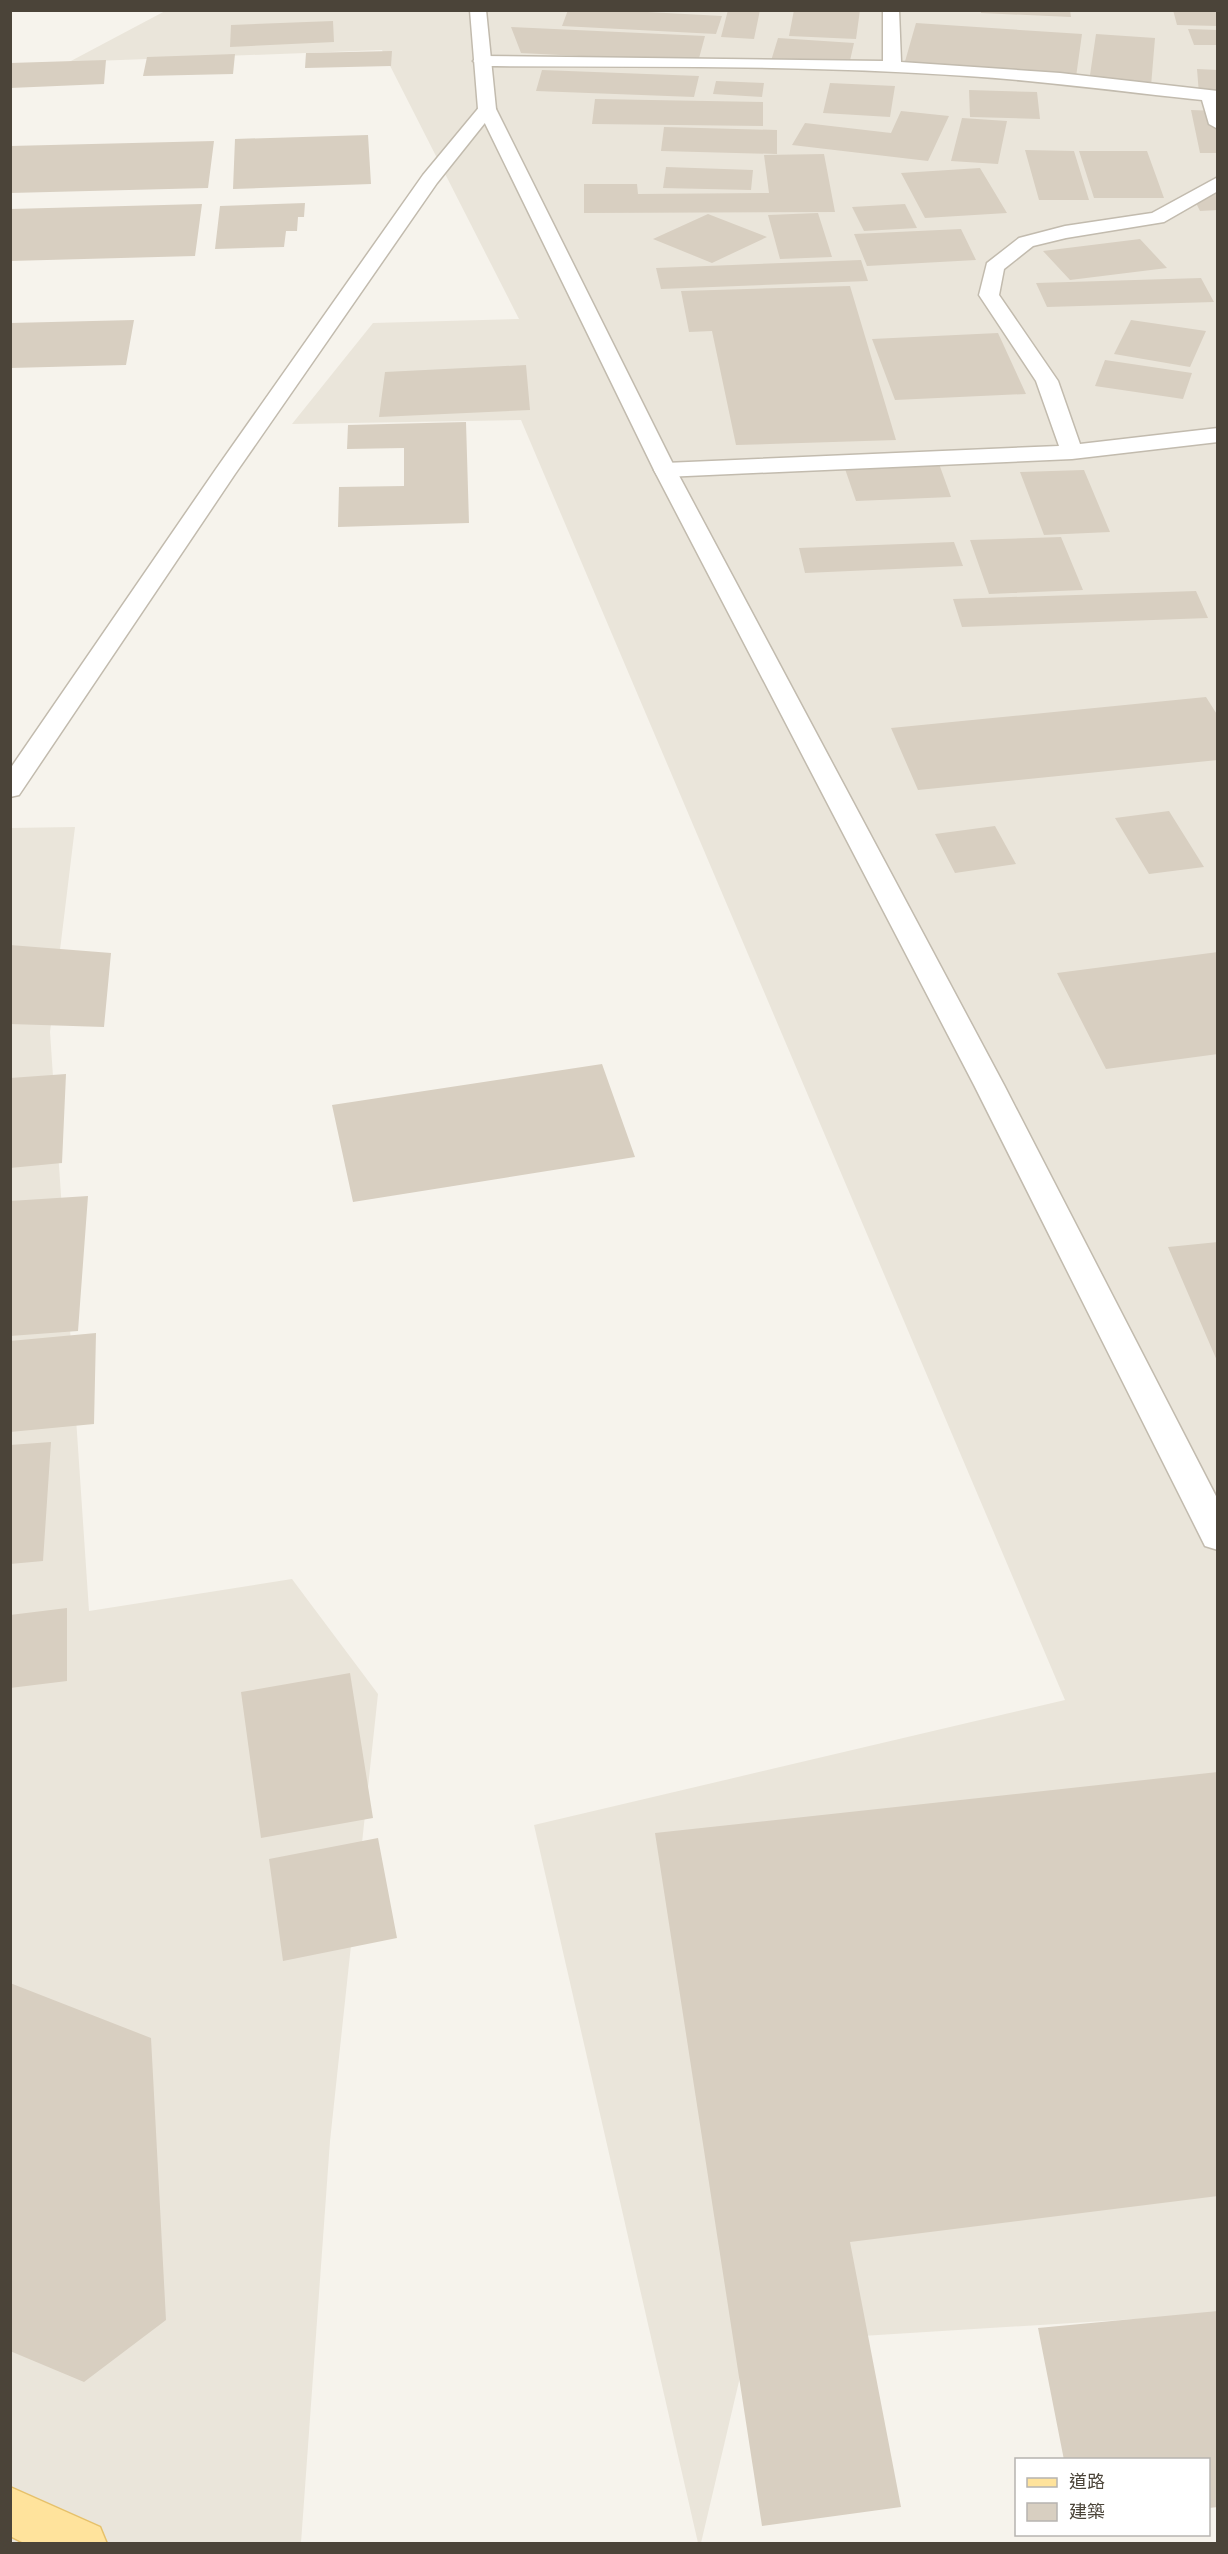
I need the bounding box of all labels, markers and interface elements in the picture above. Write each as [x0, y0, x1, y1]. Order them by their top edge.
legend [1015, 2458, 1210, 2536]
text: 道路 [1069, 2469, 1105, 2494]
text: 建築 [1069, 2499, 1105, 2524]

